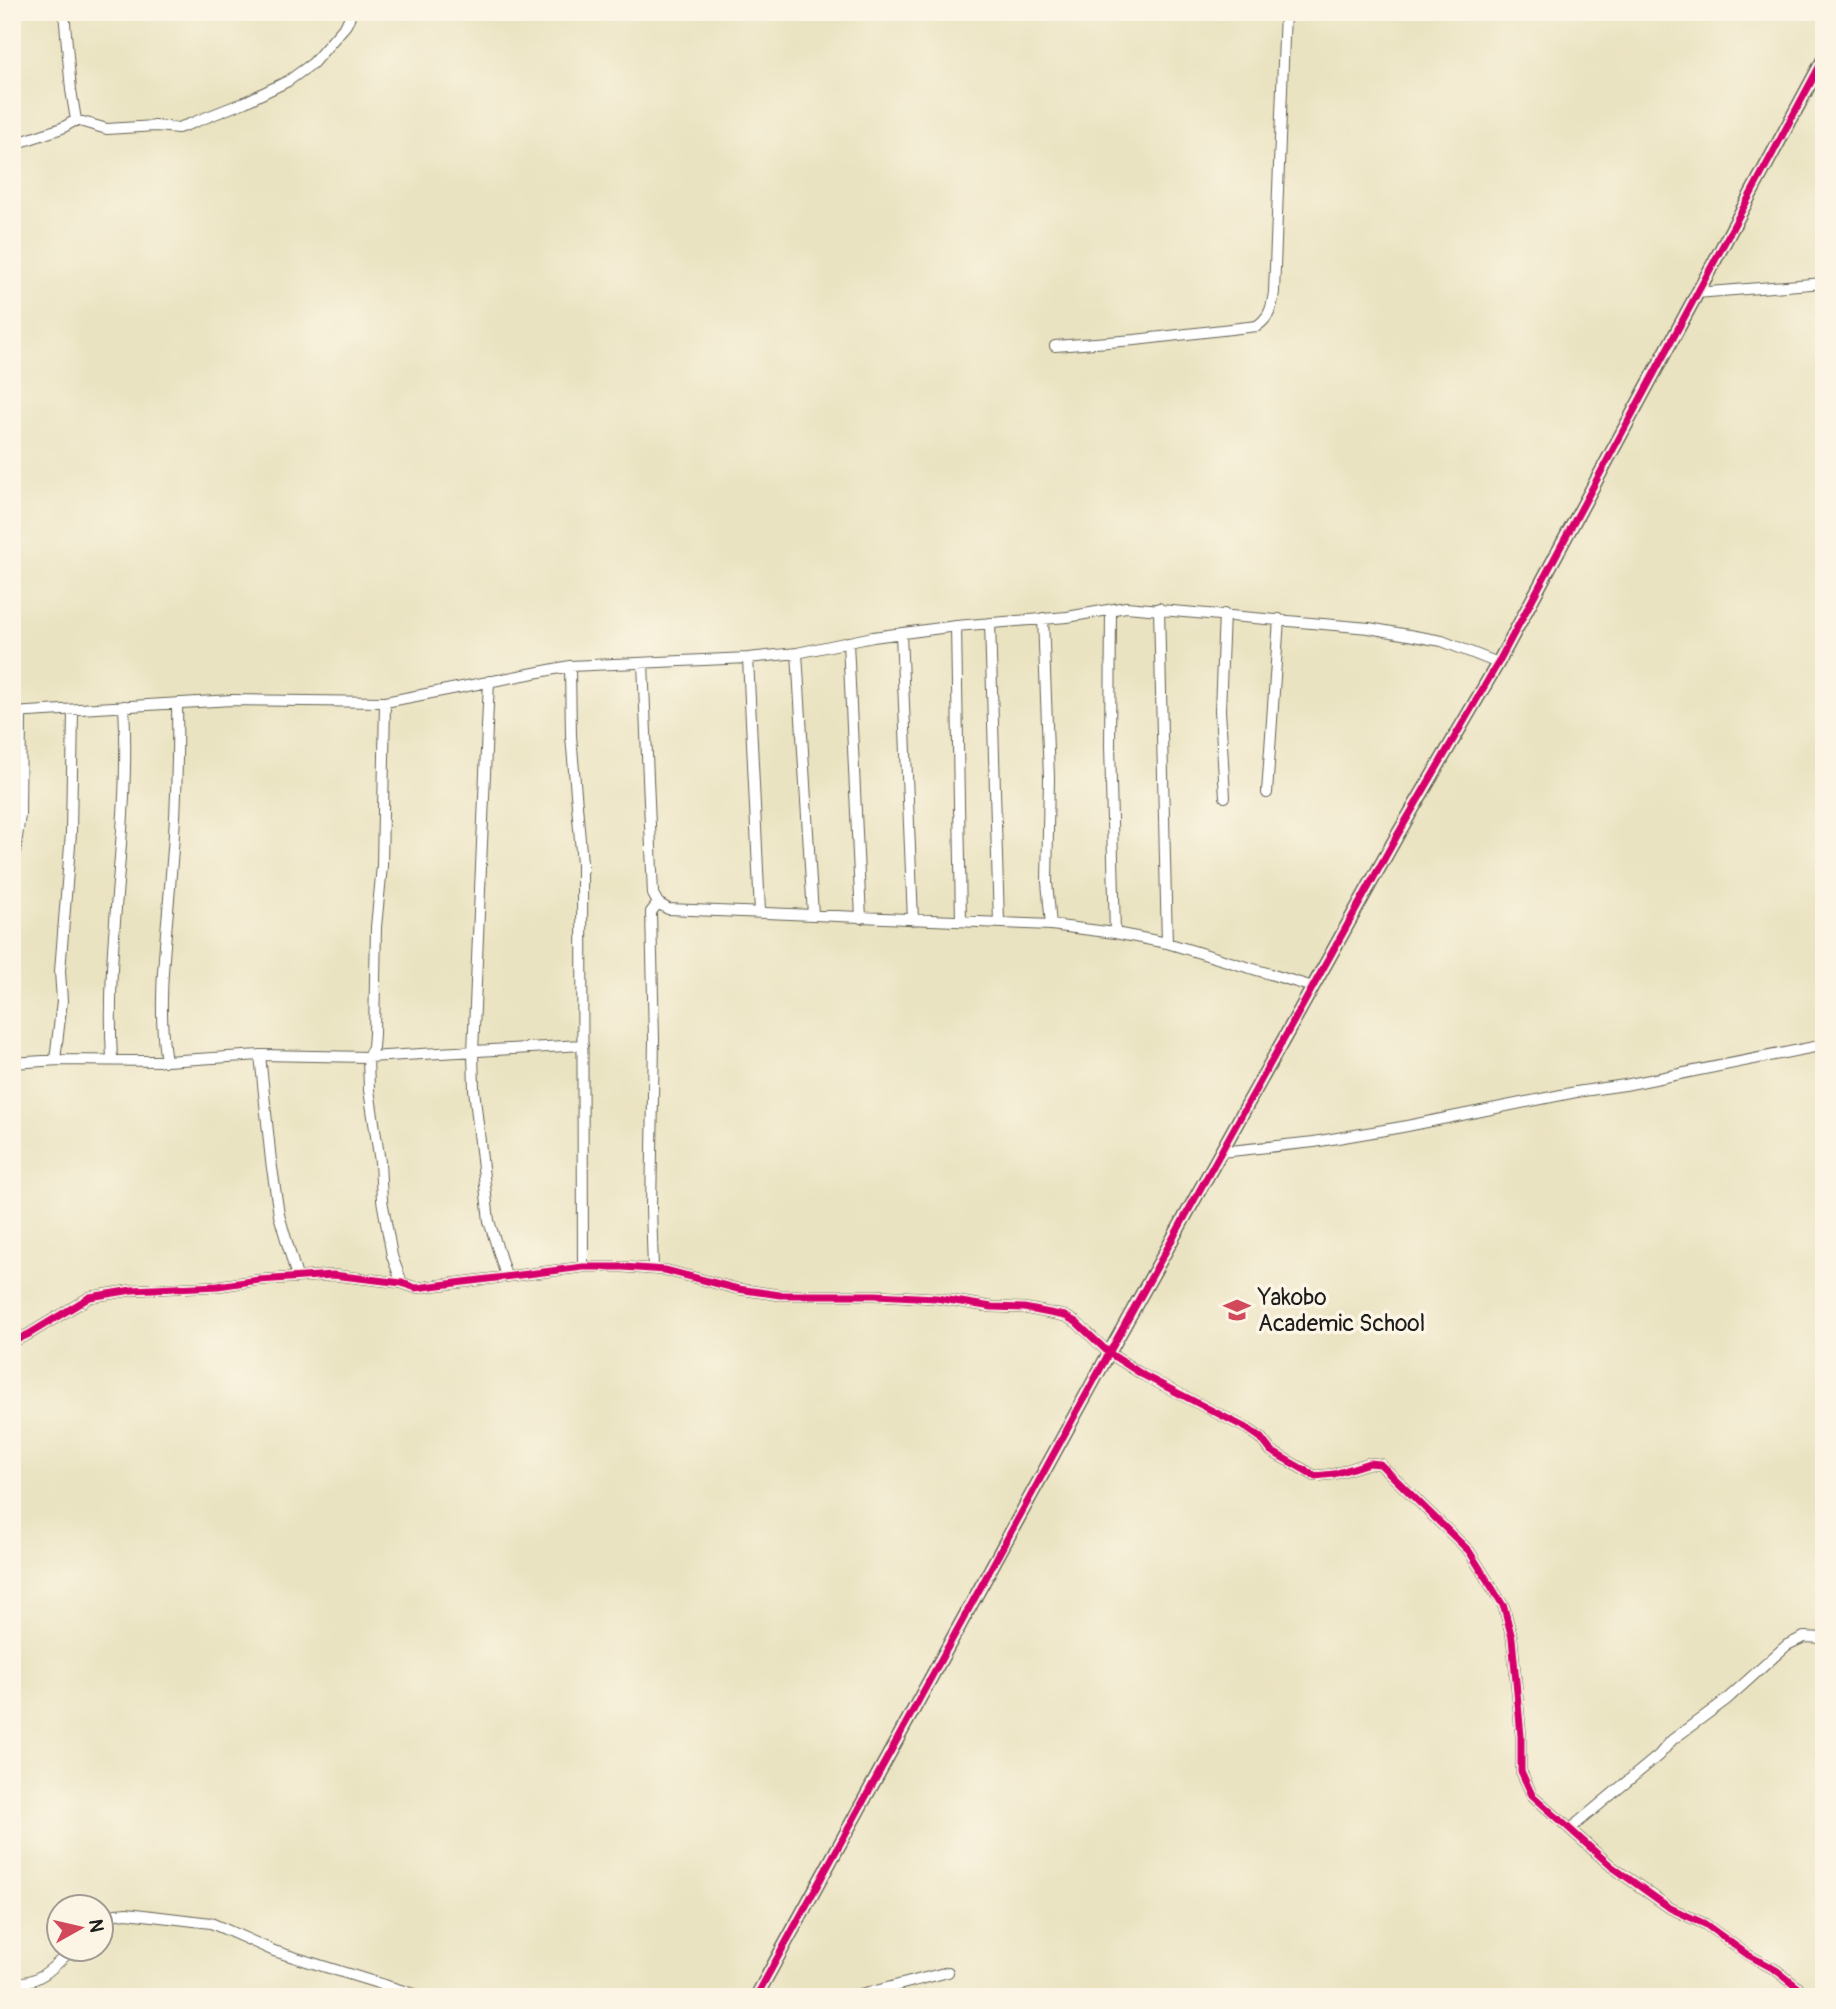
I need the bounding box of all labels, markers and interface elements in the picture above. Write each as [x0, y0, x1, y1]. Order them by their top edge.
place label: Yakobo Academic School [1257, 1283, 1425, 1338]
school or university icon: Yakobo Academic School [1222, 1295, 1252, 1325]
north arrow [46, 1894, 116, 1964]
text: N [83, 1918, 109, 1934]

